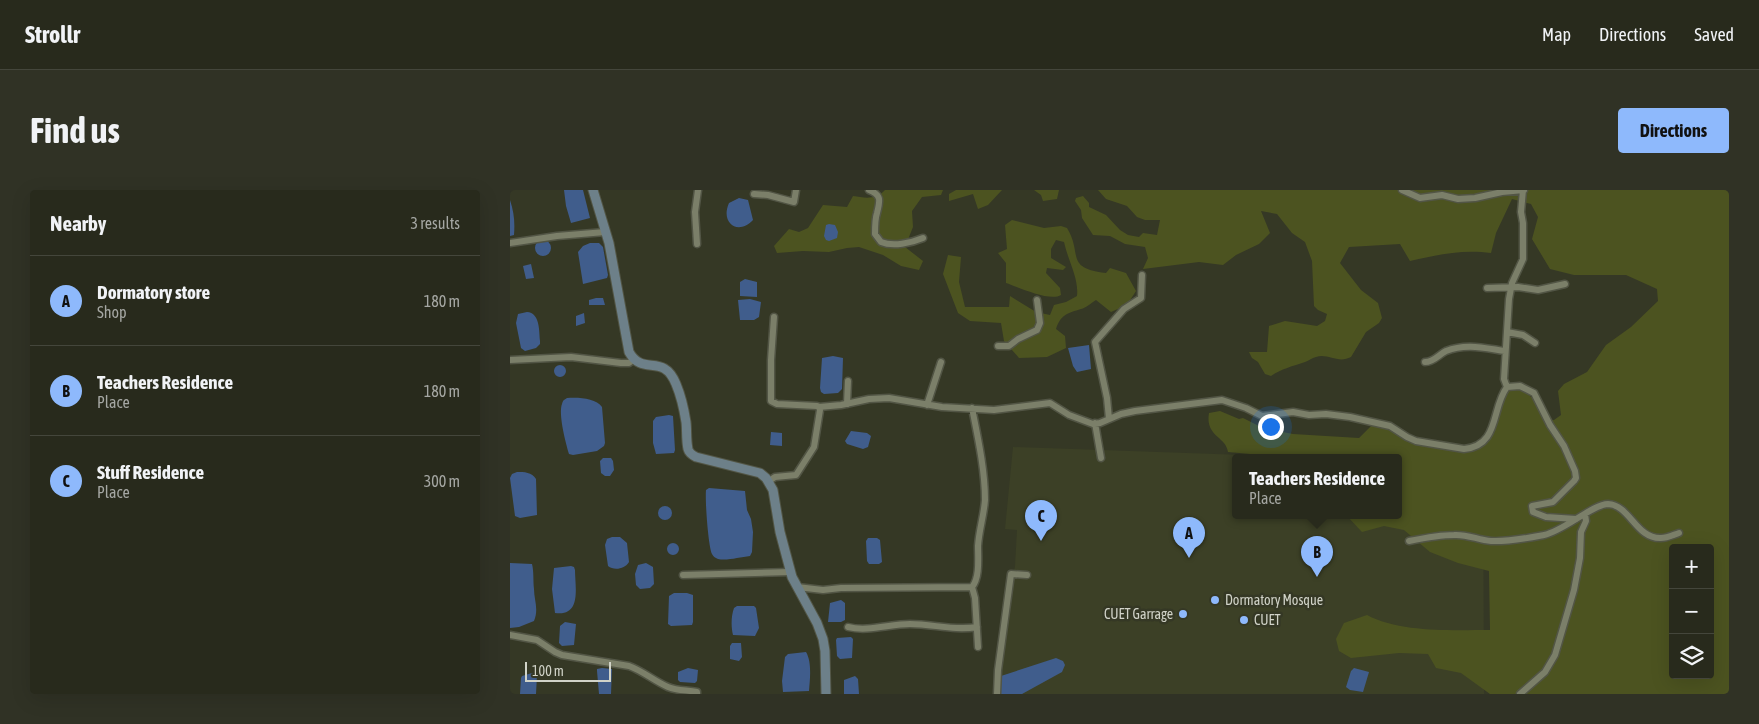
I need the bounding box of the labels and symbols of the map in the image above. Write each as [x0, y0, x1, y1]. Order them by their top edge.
your location [1258, 414, 1284, 440]
pin: C [1025, 500, 1057, 541]
pin: A [1173, 517, 1205, 558]
pin: B [1301, 536, 1333, 577]
place label: Dormatory Mosque [1225, 592, 1323, 608]
marker: Dormatory Mosque [1209, 594, 1221, 606]
place label: CUET Garrage [1104, 606, 1173, 622]
marker: CUET Garrage [1177, 608, 1189, 620]
place label: CUET [1254, 612, 1281, 628]
marker: CUET [1238, 614, 1250, 626]
scale bar [525, 659, 611, 682]

